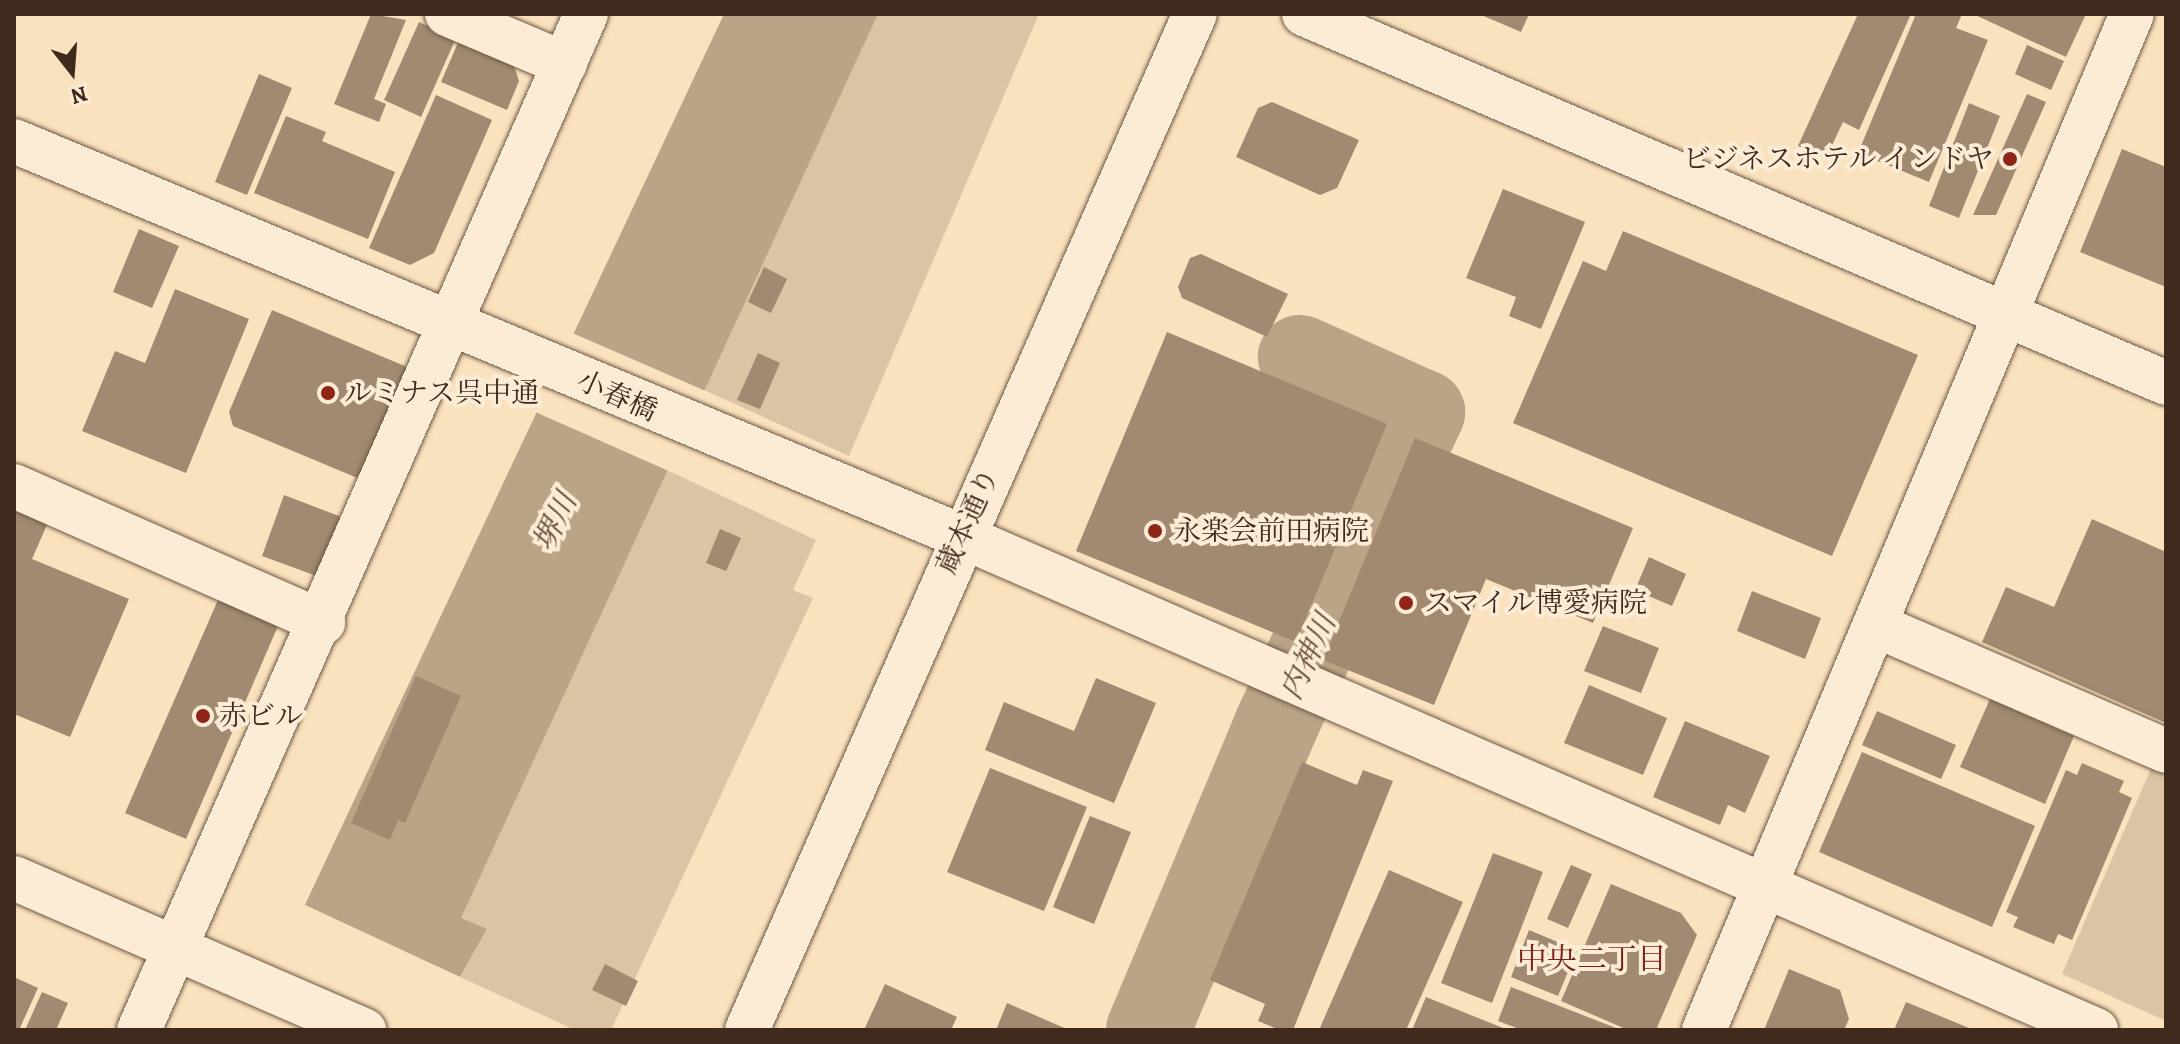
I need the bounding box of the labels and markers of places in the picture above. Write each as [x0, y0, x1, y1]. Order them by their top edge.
place label: ビジネスホテル インドヤ [1680, 142, 1994, 176]
marker: ビジネスホテル インドヤ [2001, 150, 2019, 168]
place label: ルミナス呉中通 [344, 376, 540, 410]
marker: ルミナス呉中通 [319, 384, 337, 402]
place label: 永楽会前田病院 [1173, 514, 1369, 548]
marker: 永楽会前田病院 [1144, 520, 1166, 542]
place label: スマイル博愛病院 [1424, 586, 1648, 620]
marker: スマイル博愛病院 [1395, 592, 1417, 614]
place label: 赤ビル [219, 699, 303, 733]
marker: 赤ビル [194, 707, 212, 725]

